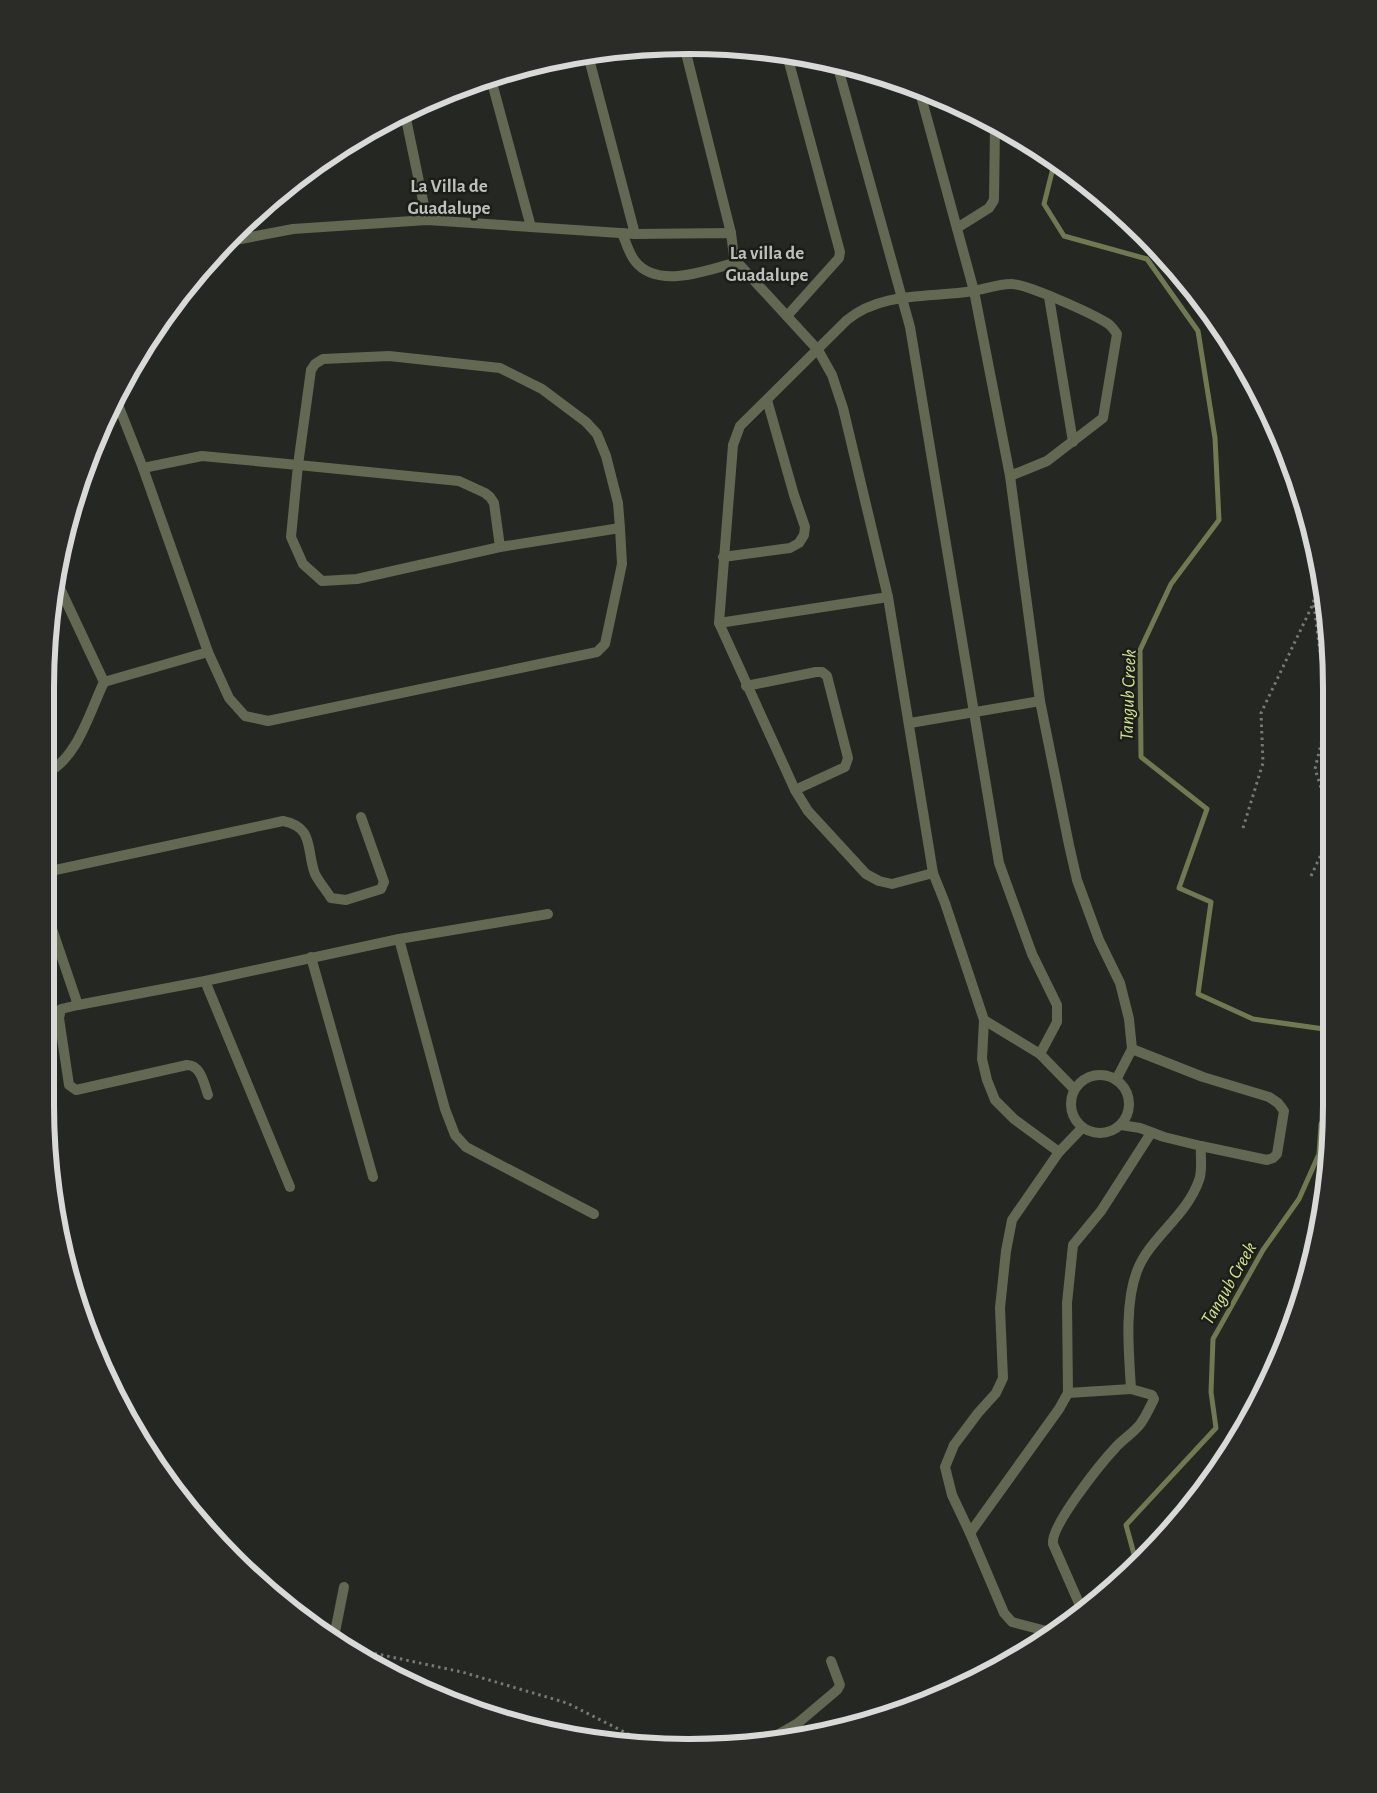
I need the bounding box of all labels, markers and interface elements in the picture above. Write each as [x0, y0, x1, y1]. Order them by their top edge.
district label: La Villa de Guadalupe [408, 177, 491, 218]
district label: La villa de Guadalupe [726, 244, 809, 285]
water label: Tangub Creek [1117, 649, 1140, 741]
water label: Tangub Creek [1198, 1239, 1261, 1328]

